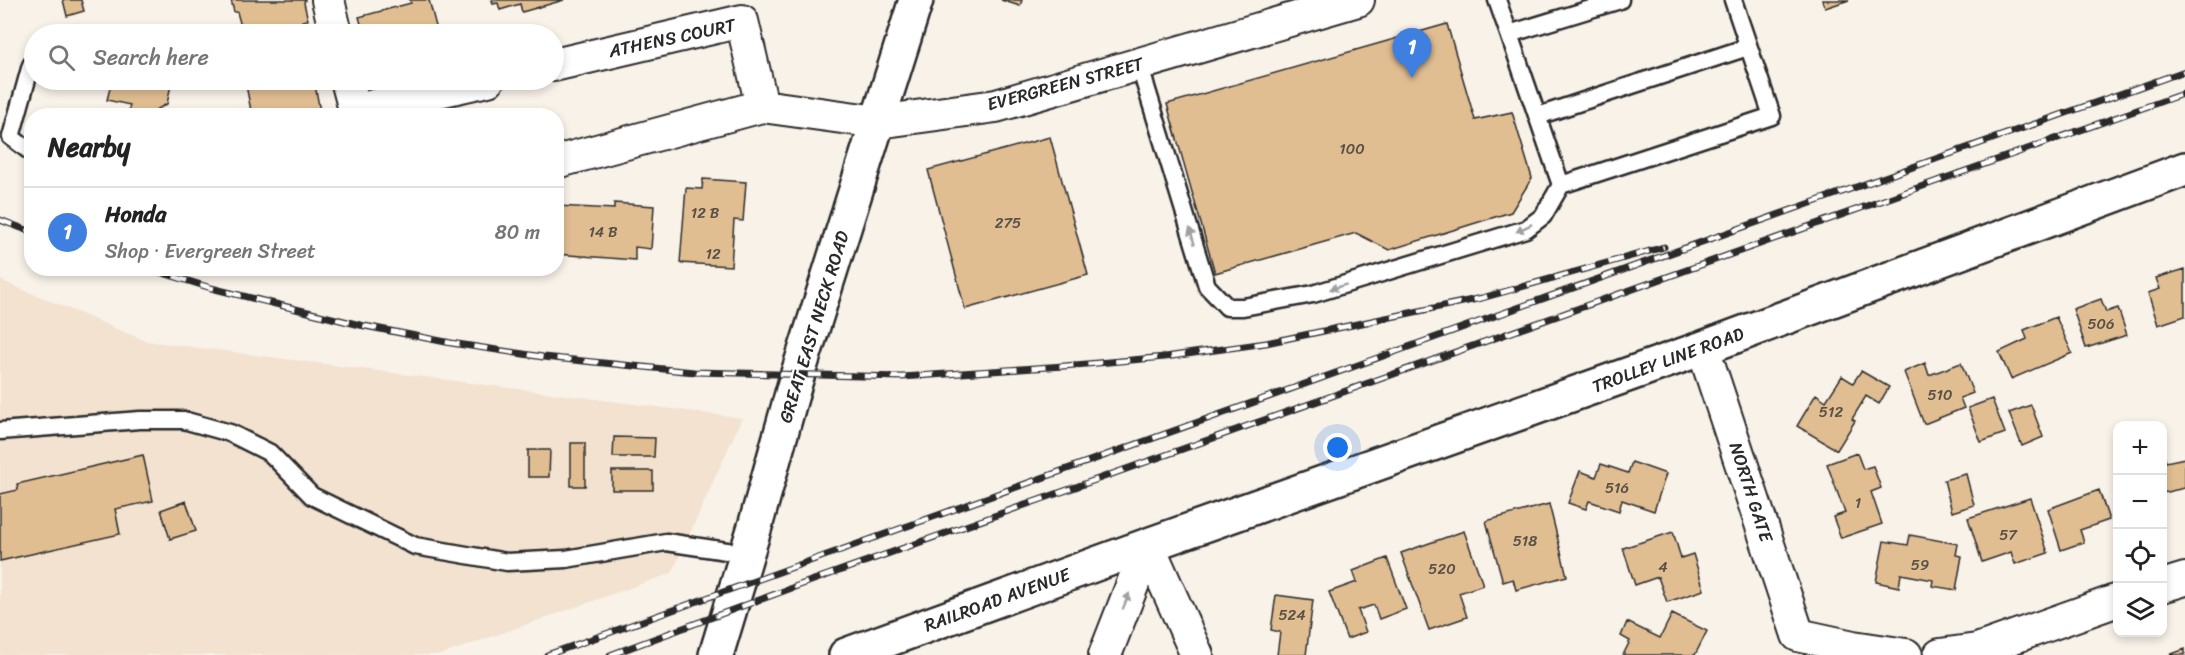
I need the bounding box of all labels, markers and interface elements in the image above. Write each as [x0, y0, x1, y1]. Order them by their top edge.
street label: ATHENS COURT [605, 9, 739, 67]
search box [24, 24, 564, 90]
pin: 1 [1392, 28, 1432, 78]
text: Search here [93, 38, 209, 77]
icon: search [45, 41, 78, 74]
street label: EVERGREEN STREET [983, 47, 1148, 120]
text: Nearby [48, 124, 130, 170]
house number: 100 [1339, 136, 1365, 162]
text: Honda [105, 195, 166, 234]
house number: 12 B [691, 200, 720, 226]
house number: 275 [995, 210, 1021, 236]
text: 1 [63, 215, 72, 250]
text: 80 m [495, 215, 540, 250]
house number: 14 B [588, 219, 618, 245]
one-way arrow [1515, 223, 1533, 233]
street label: GREAT EAST NECK ROAD [770, 227, 858, 427]
one-way arrow [1186, 227, 1196, 245]
text: Shop · Evergreen Street [105, 234, 316, 269]
house number: 12 [705, 241, 721, 267]
one-way arrow [1329, 283, 1347, 292]
house number: 506 [2087, 311, 2115, 337]
street label: TROLLEY LINE ROAD [1587, 318, 1749, 402]
house number: 510 [1927, 382, 1953, 408]
house number: 512 [1819, 399, 1843, 425]
map controls [2113, 421, 2167, 637]
button: + [2113, 421, 2167, 475]
your location [1323, 433, 1352, 462]
street label: NORTH GATE [1720, 438, 1782, 547]
house number: 516 [1605, 475, 1629, 501]
button: − [2113, 475, 2167, 529]
house number: 1 [1855, 490, 1861, 516]
house number: 57 [1999, 522, 2018, 548]
house number: 518 [1513, 528, 1537, 554]
button: locate [2113, 529, 2167, 583]
house number: 59 [1911, 552, 1929, 578]
house number: 4 [1658, 554, 1668, 580]
house number: 520 [1428, 556, 1456, 582]
street label: RAILROAD AVENUE [920, 558, 1075, 641]
button: layers [2113, 583, 2167, 637]
one-way arrow [1121, 591, 1131, 609]
house number: 524 [1278, 602, 1306, 628]

